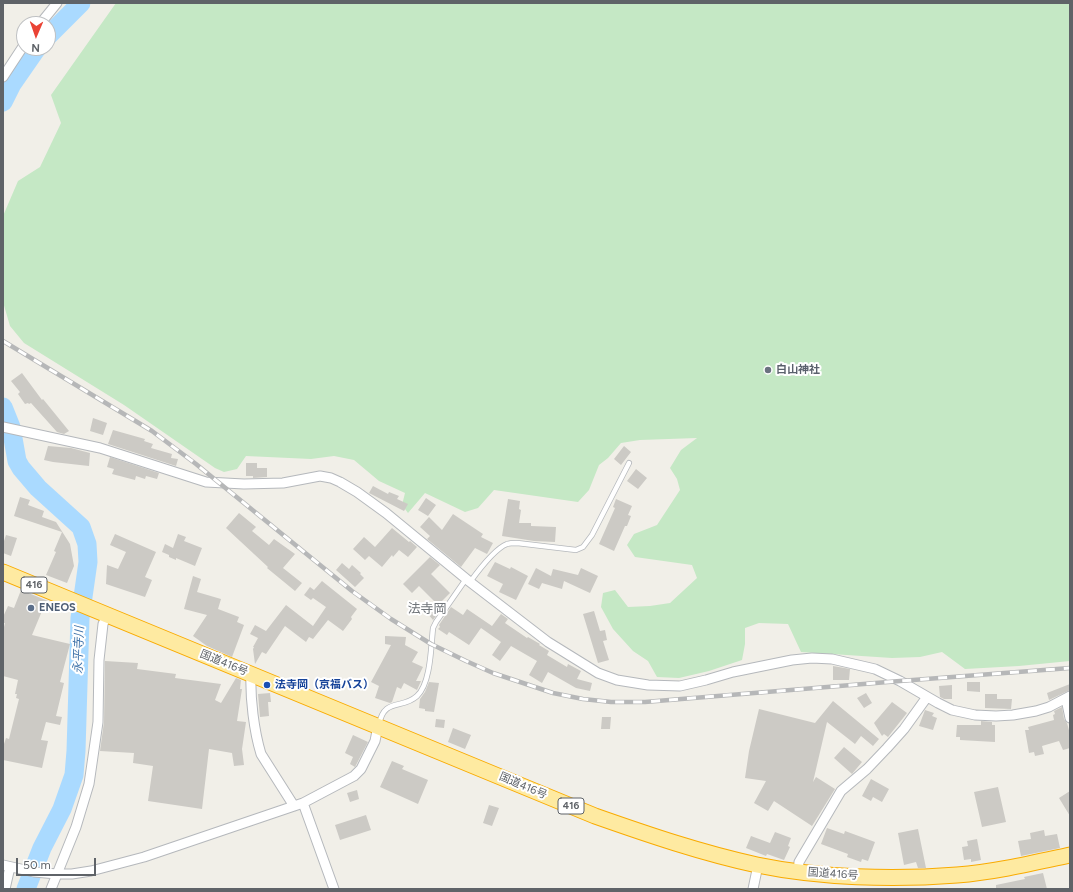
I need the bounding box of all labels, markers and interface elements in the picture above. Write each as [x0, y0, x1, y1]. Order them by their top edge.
north arrow [16, 16, 56, 56]
text: N [31, 41, 40, 54]
place label: 白山神社 [776, 363, 820, 377]
marker: 白山神社 [763, 365, 773, 375]
road number: 416 [21, 577, 47, 593]
place label: ENEOS [39, 601, 76, 615]
district label: 法寺岡 [408, 601, 446, 617]
marker: ENEOS [26, 603, 36, 613]
water label: 永平寺川 [71, 626, 87, 674]
street label: 国道416号 [198, 647, 250, 679]
place label: 法寺岡（京福バス） [275, 678, 374, 692]
marker: 法寺岡（京福バス） [262, 680, 272, 690]
street label: 国道416号 [497, 770, 549, 802]
road number: 416 [558, 798, 584, 814]
scale bar [18, 850, 98, 876]
text: 50 m [23, 858, 51, 872]
street label: 国道416号 [807, 866, 859, 882]

